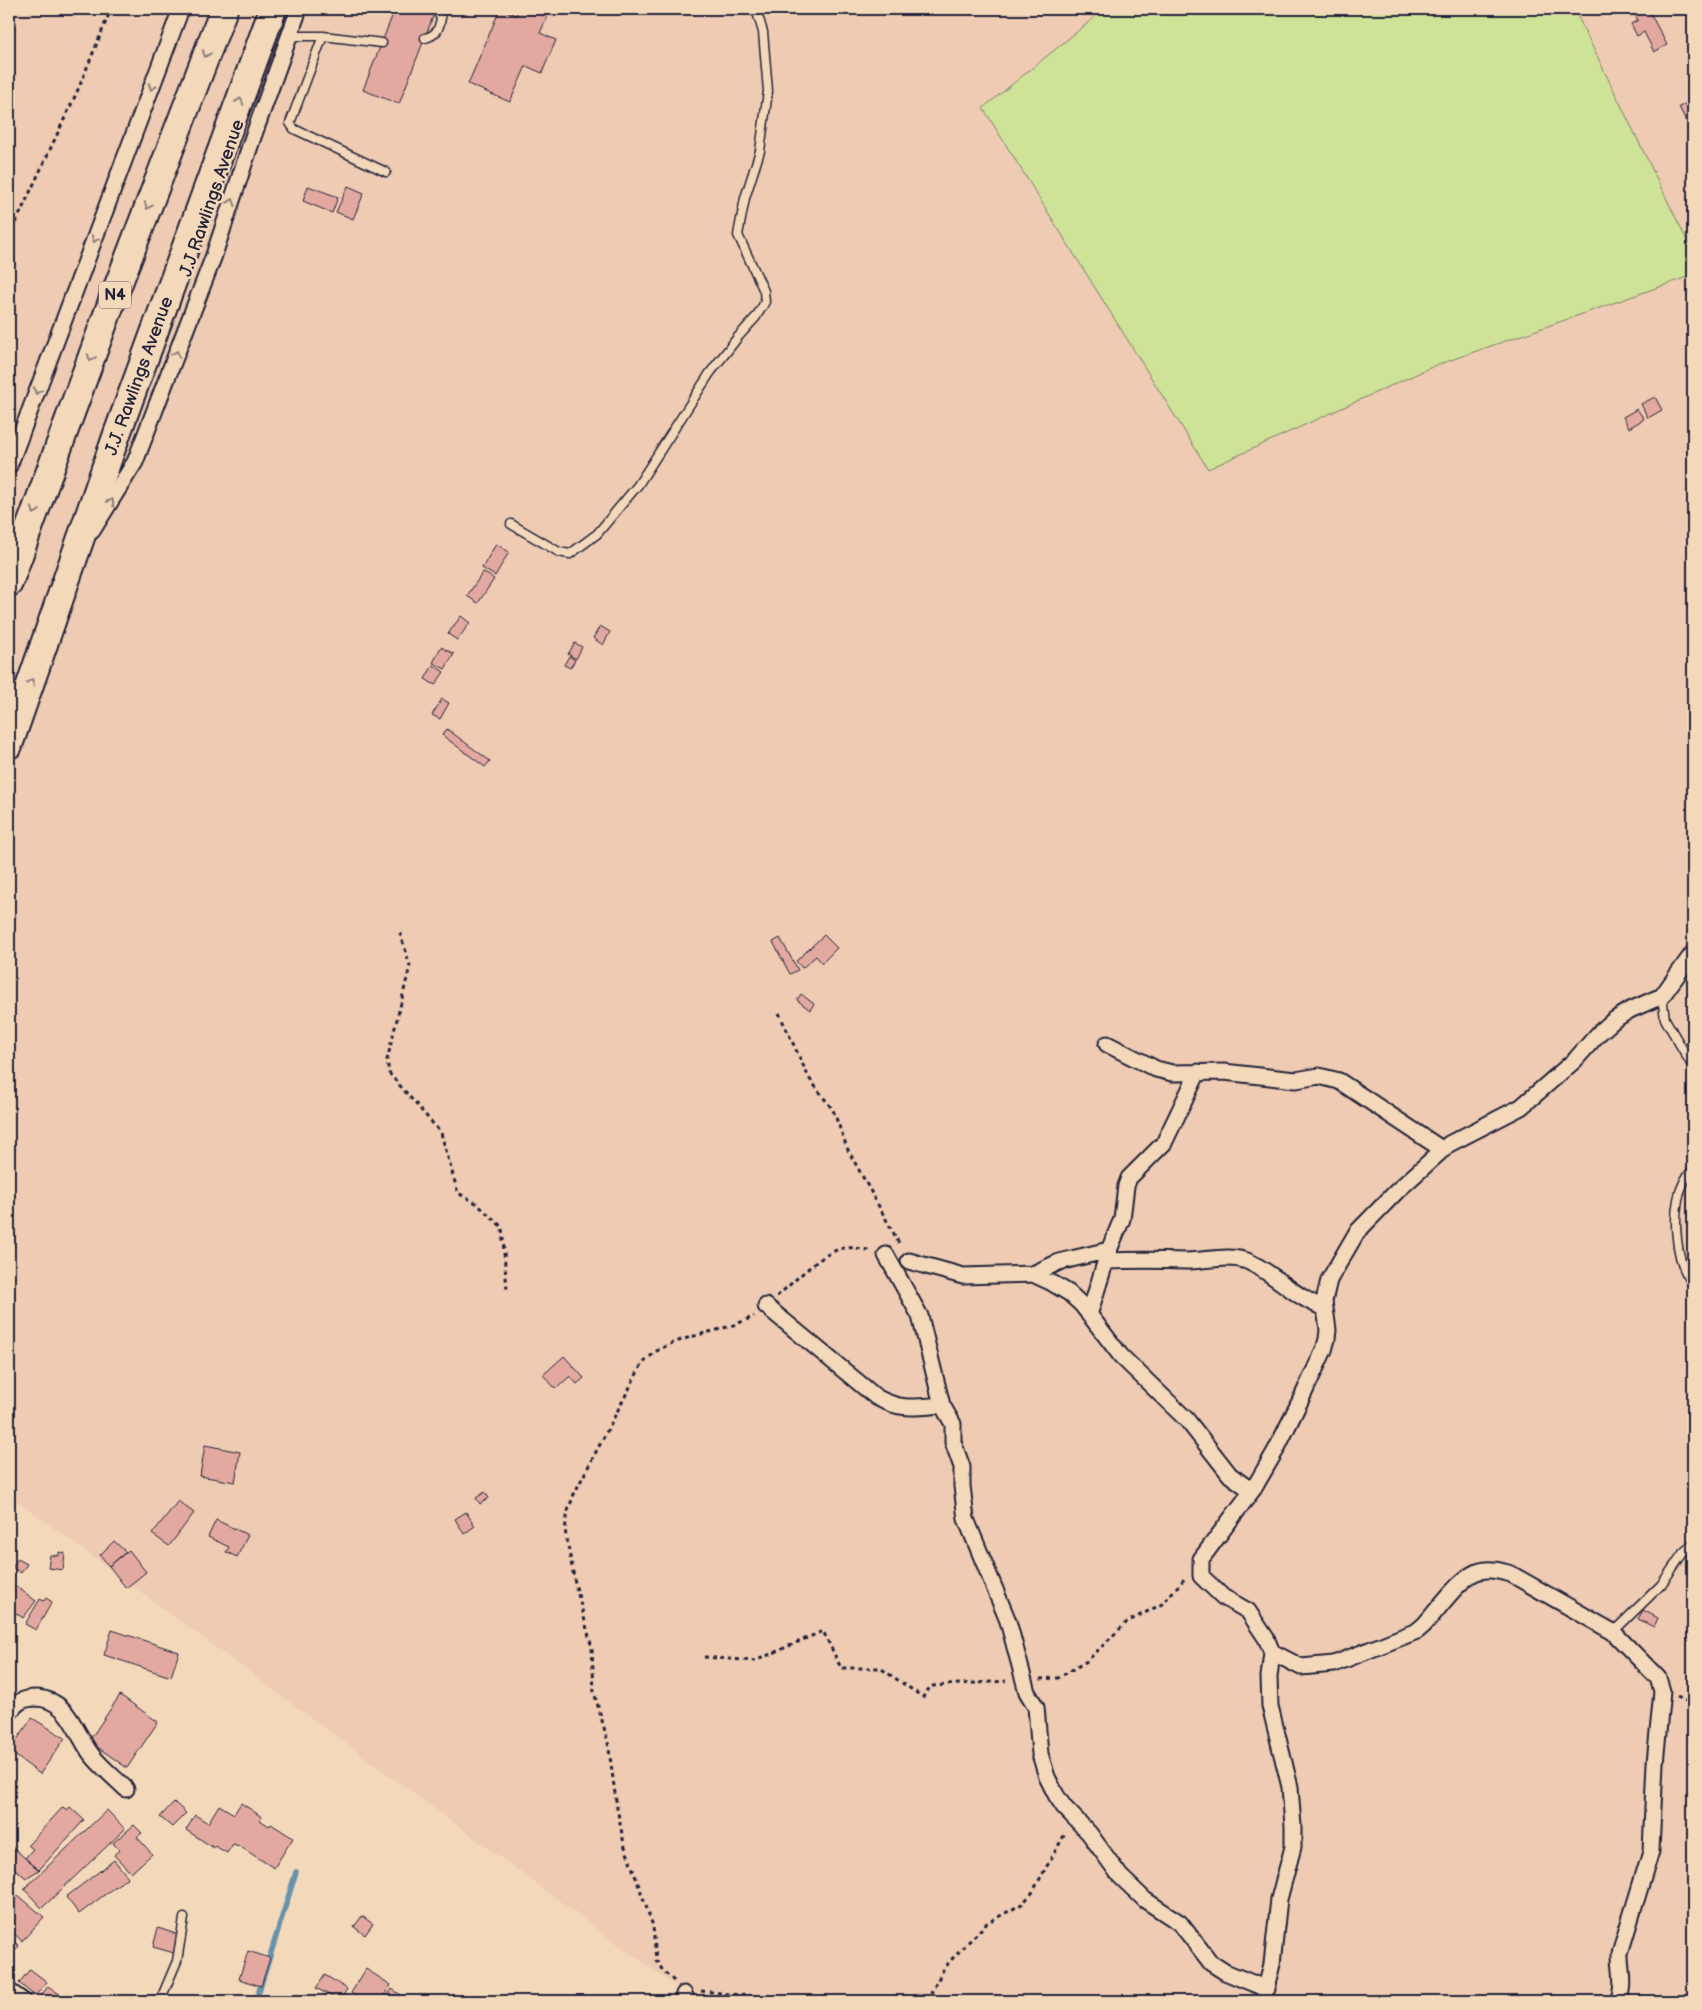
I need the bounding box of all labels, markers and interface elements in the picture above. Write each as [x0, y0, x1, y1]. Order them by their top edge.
one-way arrow [202, 49, 212, 58]
one-way arrow [148, 83, 158, 91]
one-way arrow [234, 97, 244, 105]
street label: J.J Rawlings Avenue [175, 116, 249, 279]
one-way arrow [226, 198, 236, 206]
one-way arrow [144, 201, 155, 210]
one-way arrow [90, 235, 100, 243]
road number: N4 [99, 282, 131, 308]
street label: J.J. Rawlings Avenue [100, 293, 178, 458]
one-way arrow [170, 350, 180, 359]
one-way arrow [87, 354, 97, 362]
one-way arrow [33, 387, 43, 395]
one-way arrow [104, 498, 114, 507]
one-way arrow [31, 506, 41, 515]
one-way arrow [25, 679, 35, 687]

